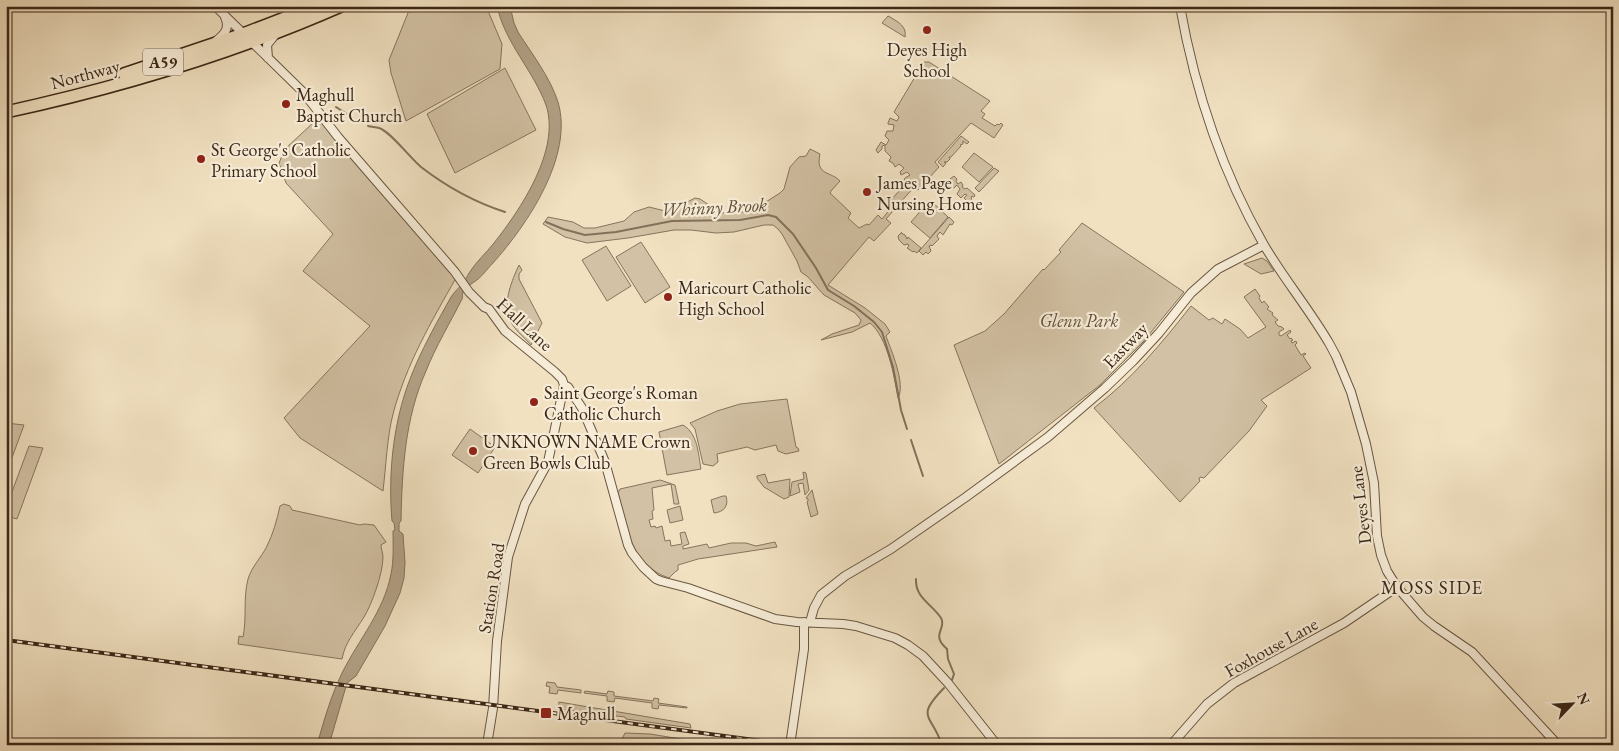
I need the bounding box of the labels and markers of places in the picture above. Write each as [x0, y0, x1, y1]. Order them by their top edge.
marker: Deyes High School [921, 24, 933, 36]
place label: Deyes High School [887, 38, 967, 82]
place label: Maghull Baptist Church [296, 83, 402, 127]
marker: Maghull Baptist Church [280, 98, 292, 110]
place label: St George's Catholic Primary School [211, 138, 351, 182]
marker: St George's Catholic Primary School [195, 153, 207, 165]
place label: James Page Nursing Home [875, 171, 982, 215]
marker: James Page Nursing Home [861, 186, 873, 198]
place label: Maricourt Catholic High School [678, 276, 812, 320]
marker: Maricourt Catholic High School [662, 291, 674, 303]
place label: Saint George's Roman Catholic Church [544, 381, 698, 425]
marker: Saint George's Roman Catholic Church [528, 396, 540, 408]
place label: UNKNOWN NAME Crown Green Bowls Club [483, 430, 691, 474]
marker: UNKNOWN NAME Crown Green Bowls Club [467, 445, 479, 457]
place label: Maghull [557, 702, 615, 725]
marker: Maghull [539, 706, 553, 720]

